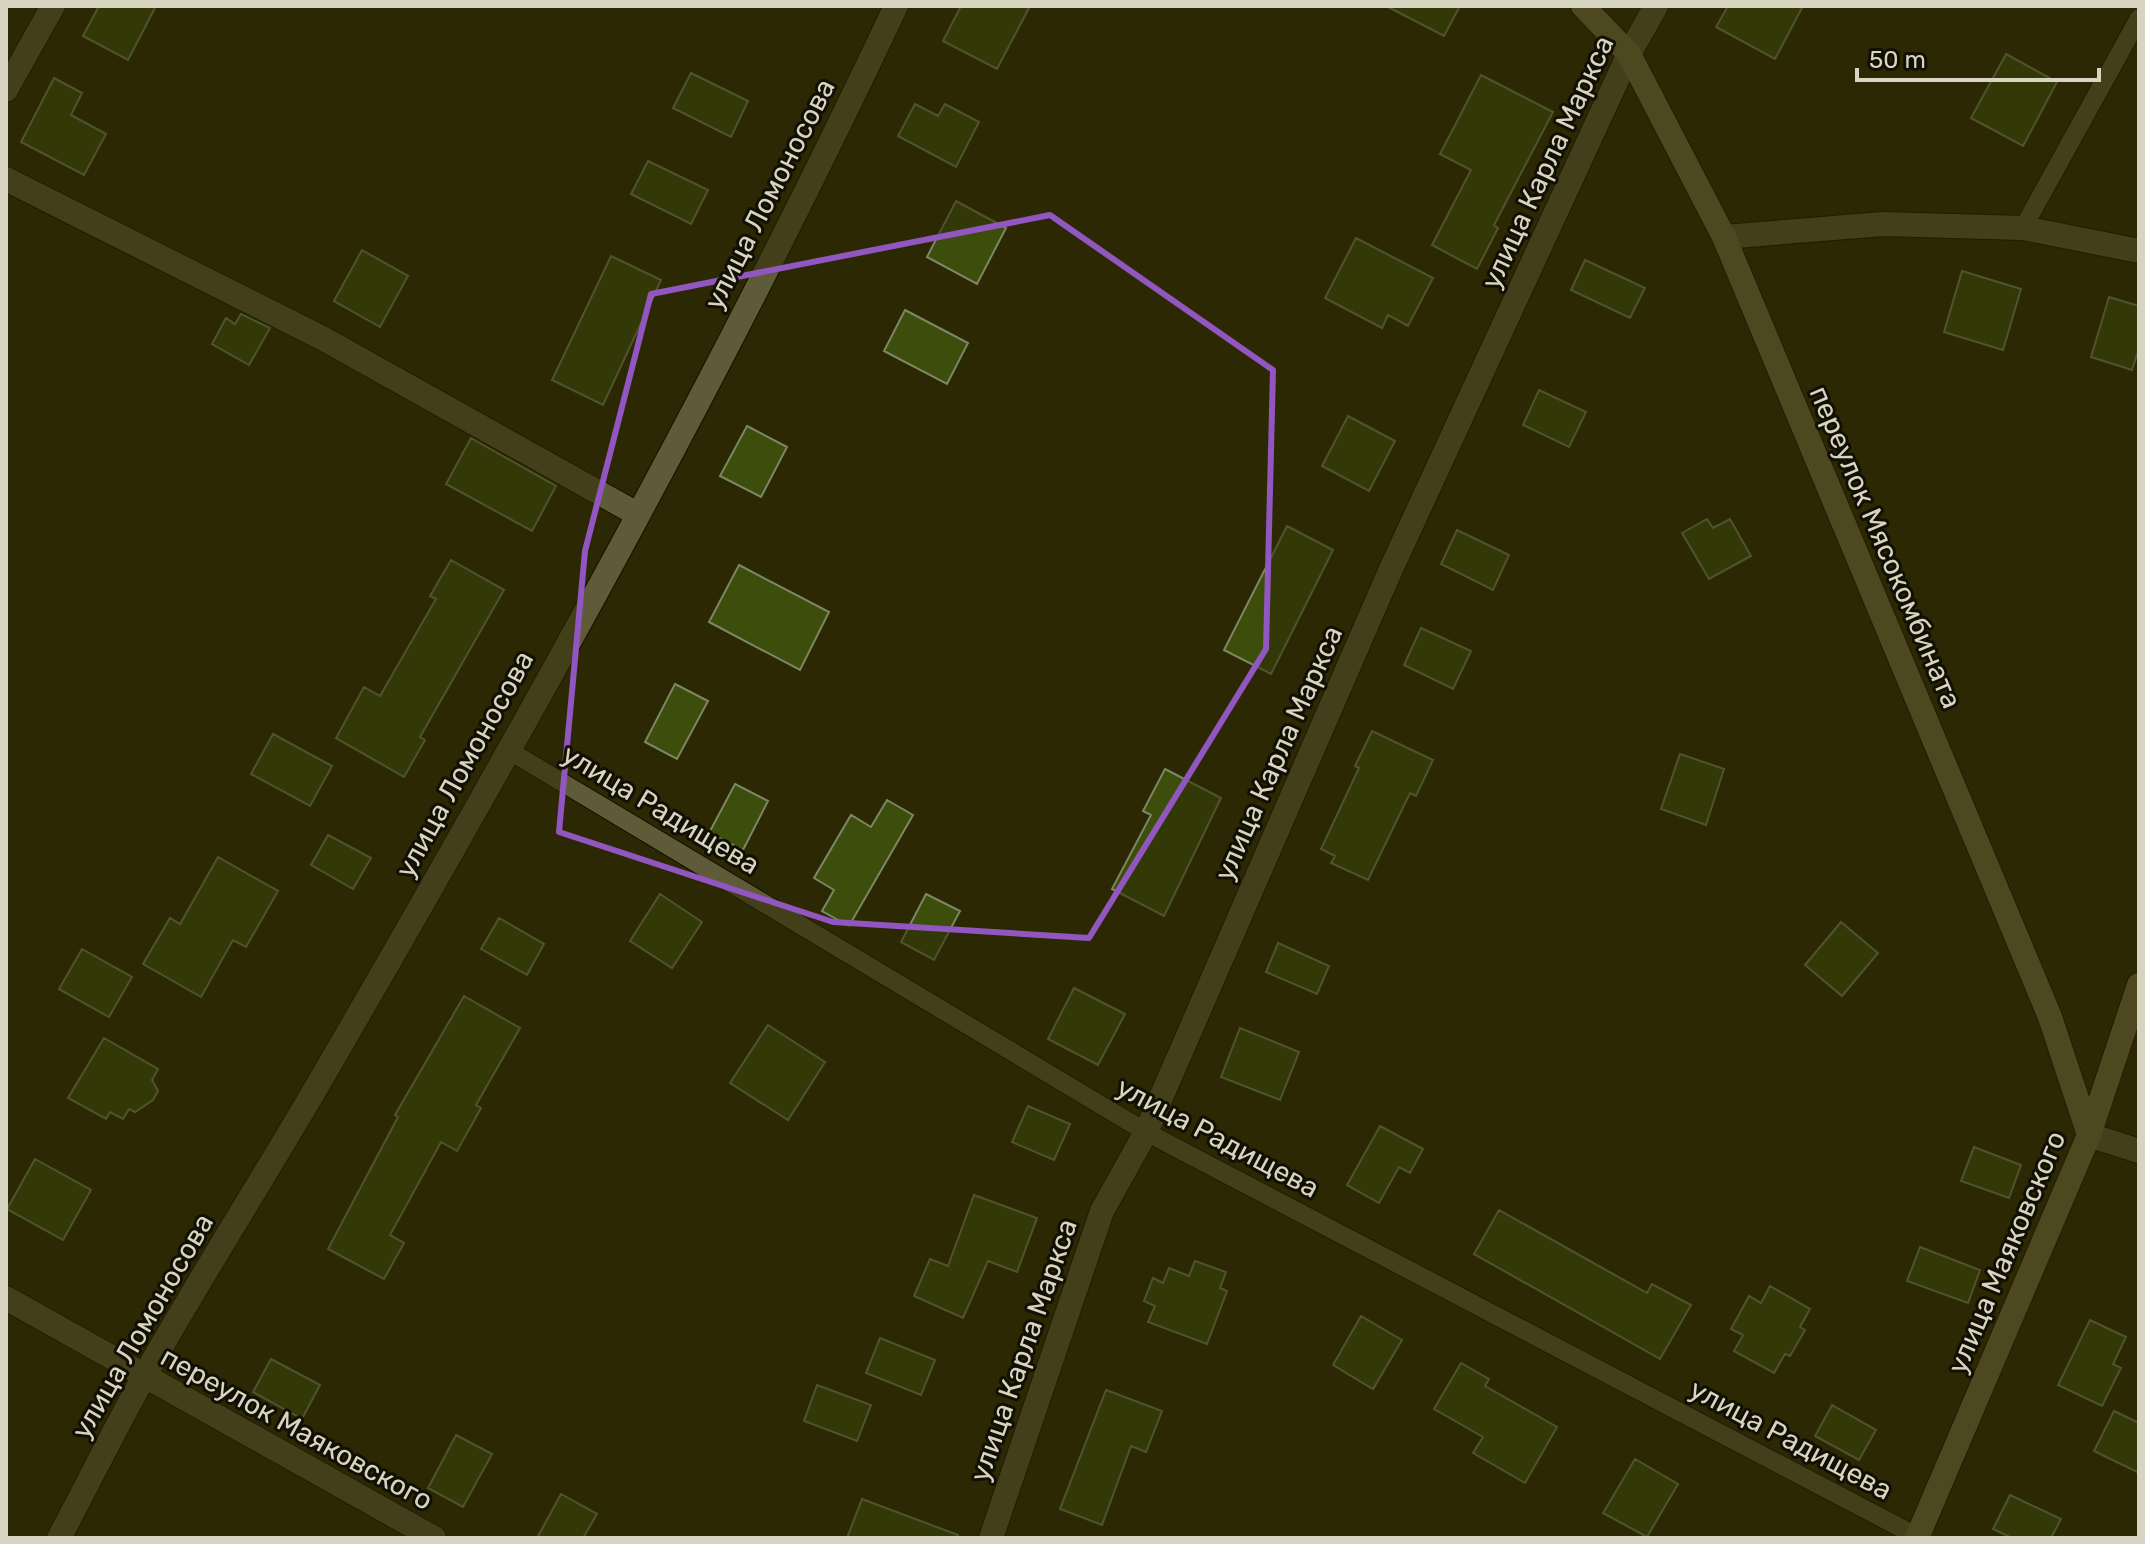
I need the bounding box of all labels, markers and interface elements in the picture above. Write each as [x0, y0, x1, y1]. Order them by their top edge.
street label: улица Карла Маркса [1474, 30, 1621, 294]
scale bar [1857, 32, 2099, 82]
text: 50 m [1869, 46, 1926, 74]
street label: улица Ломоносова [697, 73, 842, 315]
street label: переулок Мясокомбината [1803, 381, 1968, 713]
street label: улица Карла Маркса [1207, 621, 1350, 886]
street label: улица Ломоносова [388, 645, 540, 883]
street label: улица Радищева [556, 738, 765, 881]
street label: улица Радищева [1111, 1070, 1325, 1205]
street label: улица Маяковского [1940, 1126, 2072, 1378]
street label: улица Ломоносова [65, 1208, 220, 1445]
street label: улица Карла Маркса [963, 1215, 1084, 1486]
street label: переулок Маяковского [155, 1340, 438, 1517]
street label: улица Радищева [1684, 1372, 1898, 1507]

